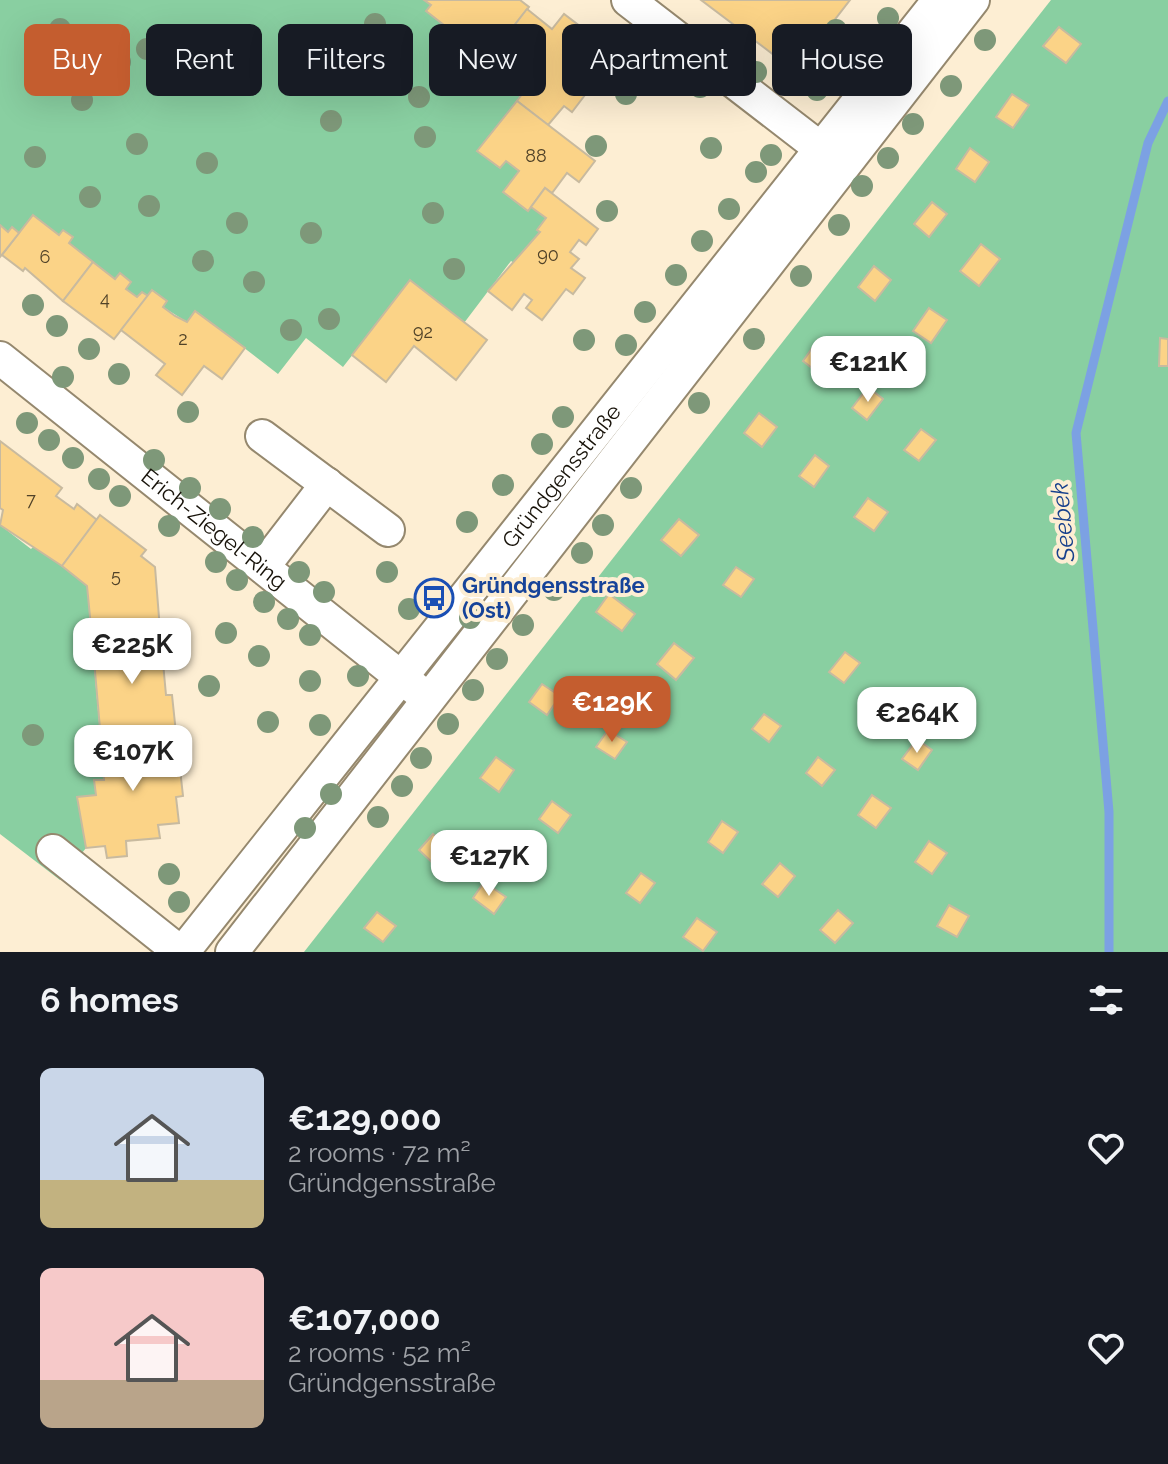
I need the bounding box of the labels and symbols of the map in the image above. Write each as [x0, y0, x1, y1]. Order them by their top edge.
house number: 88 [525, 145, 547, 166]
house number: 90 [537, 244, 559, 265]
house number: 6 [40, 246, 51, 267]
house number: 4 [100, 288, 110, 309]
house number: 92 [413, 321, 433, 342]
house number: 2 [178, 328, 188, 349]
pin: €121K [812, 336, 924, 404]
street label: Gründgensstraße [496, 399, 626, 553]
street label: Erich-Ziegel-Ring [136, 463, 292, 594]
water label: Seebek [1045, 481, 1081, 564]
house number: 7 [26, 489, 36, 510]
house number: 5 [111, 565, 121, 586]
place label: Gründgensstraße (Ost) [462, 572, 645, 623]
bus stop icon: Gründgensstraße (Ost) [413, 577, 455, 619]
pin: €225K [76, 618, 188, 686]
pin: €129K [556, 676, 668, 744]
pin: €264K [861, 687, 973, 755]
pin: €107K [77, 725, 189, 793]
pin: €127K [433, 830, 545, 898]

